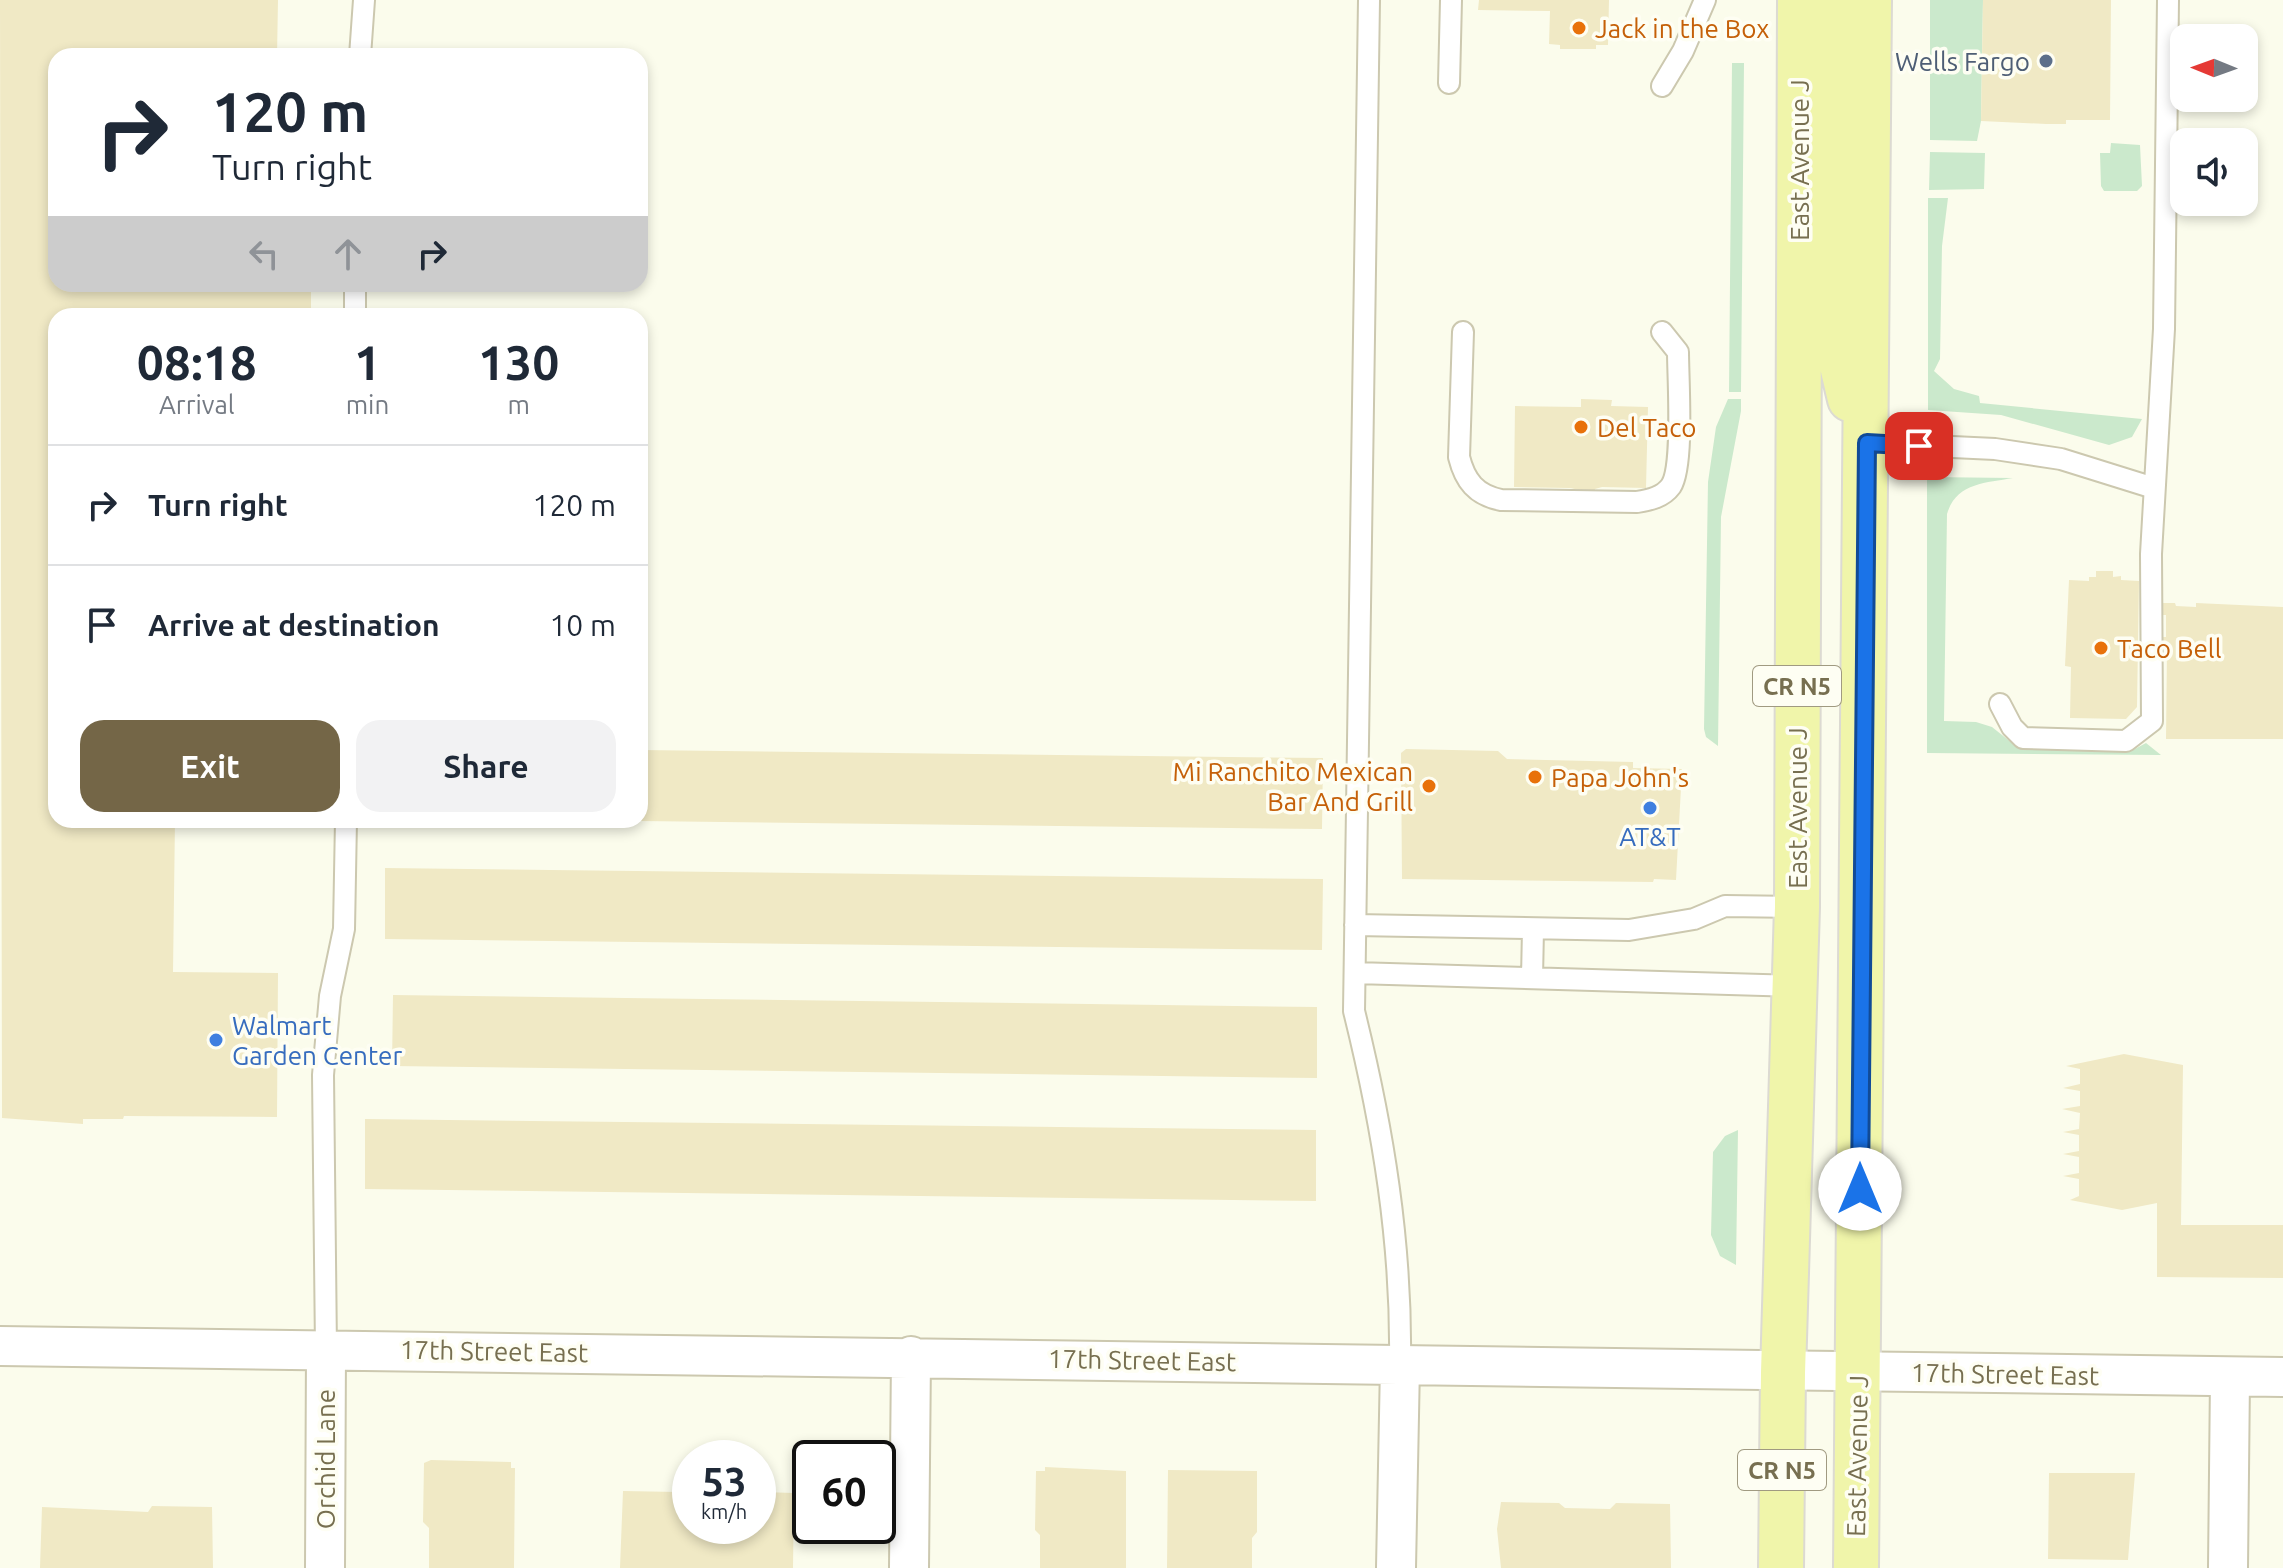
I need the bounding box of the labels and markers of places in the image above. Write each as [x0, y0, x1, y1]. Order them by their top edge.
place label: Jack in the Box [1595, 14, 1769, 43]
marker: Jack in the Box [1570, 19, 1588, 37]
place label: Wells Fargo [1895, 47, 2030, 76]
marker: Wells Fargo [2037, 52, 2055, 70]
pin [1885, 412, 1953, 480]
place label: Del Taco [1597, 413, 1697, 442]
marker: Del Taco [1572, 418, 1590, 436]
place label: Taco Bell [2117, 634, 2222, 663]
marker: Taco Bell [2092, 639, 2110, 657]
place label: Mi Ranchito Mexican Bar And Grill [1173, 757, 1413, 816]
place label: Papa John's [1551, 763, 1689, 792]
marker: Papa John's [1526, 768, 1544, 786]
marker: Mi Ranchito Mexican Bar And Grill [1420, 777, 1438, 795]
marker: AT&T [1641, 799, 1659, 817]
place label: AT&T [1619, 822, 1681, 851]
place label: Walmart Garden Center [232, 1011, 402, 1070]
marker: Walmart Garden Center [207, 1031, 225, 1049]

